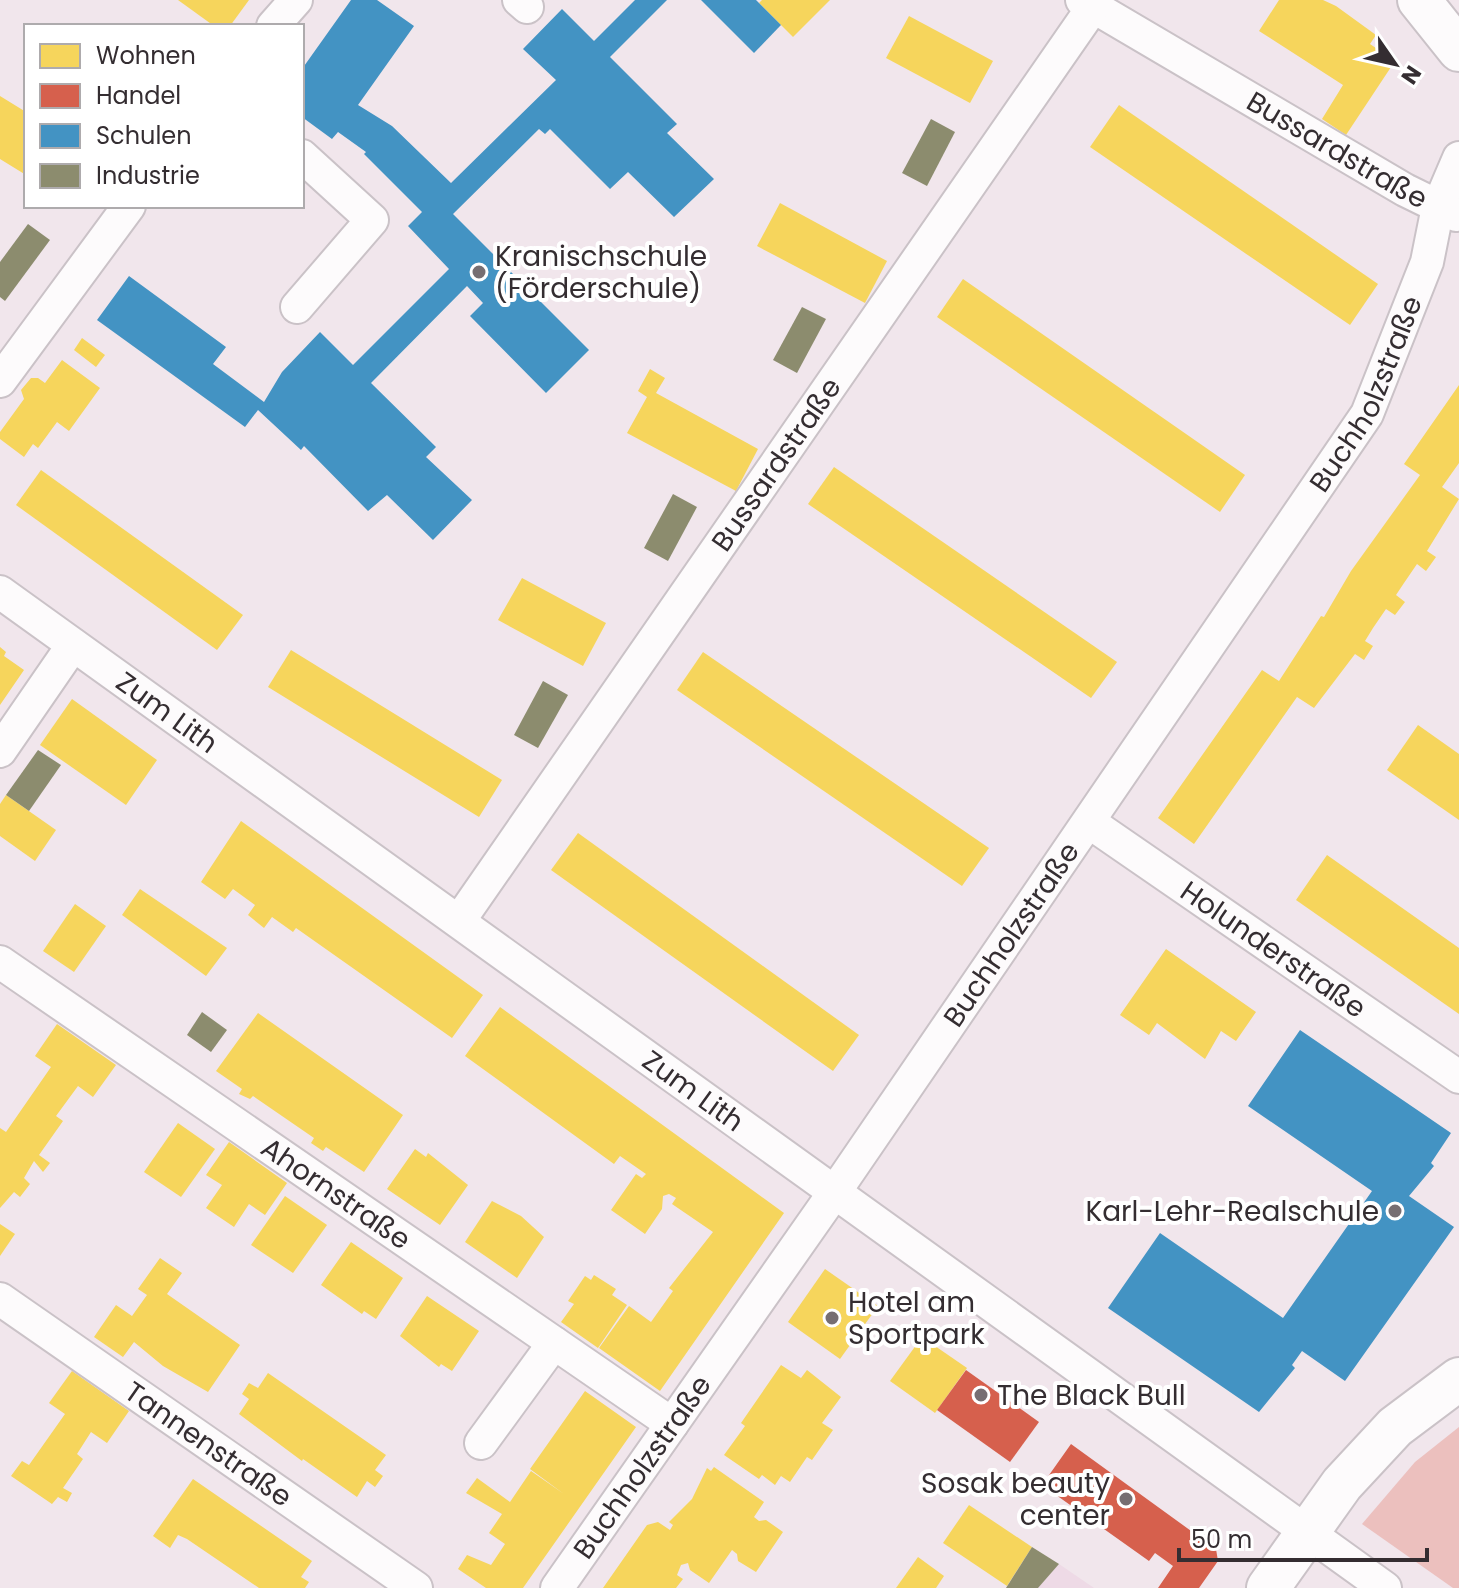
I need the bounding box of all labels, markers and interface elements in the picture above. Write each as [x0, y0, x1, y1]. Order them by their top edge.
legend [24, 24, 304, 208]
north arrow [1355, 24, 1435, 104]
text: Wohnen [96, 39, 196, 72]
text: N [1394, 59, 1429, 90]
text: Handel [96, 79, 181, 112]
street label: Bussardstraße [1239, 82, 1434, 218]
text: Schulen [96, 119, 192, 152]
text: Industrie [96, 159, 200, 192]
place label: Kranischschule (Förderschule) [495, 237, 707, 308]
marker: Kranischschule (Förderschule) [470, 263, 488, 281]
street label: Buchholzstraße [1300, 290, 1432, 500]
street label: Bussardstraße [702, 370, 850, 559]
street label: Zum Lith [108, 663, 226, 763]
street label: Buchholzstraße [934, 834, 1089, 1035]
street label: Holunderstraße [1173, 872, 1374, 1027]
street label: Zum Lith [634, 1041, 752, 1141]
street label: Ahornstraße [253, 1128, 419, 1259]
place label: Karl-Lehr-Realschule [1085, 1192, 1379, 1231]
marker: Karl-Lehr-Realschule [1386, 1202, 1404, 1220]
place label: Hotel am Sportpark [848, 1283, 985, 1354]
marker: Hotel am Sportpark [823, 1309, 841, 1327]
street label: Buchholzstraße [564, 1367, 720, 1567]
street label: Tannenstraße [117, 1372, 300, 1516]
place label: The Black Bull [997, 1376, 1186, 1415]
marker: The Black Bull [972, 1386, 990, 1404]
place label: Sosak beauty center [921, 1464, 1110, 1535]
marker: Sosak beauty center [1117, 1490, 1135, 1508]
scale bar [1179, 1512, 1427, 1562]
text: 50 m [1191, 1523, 1252, 1556]

